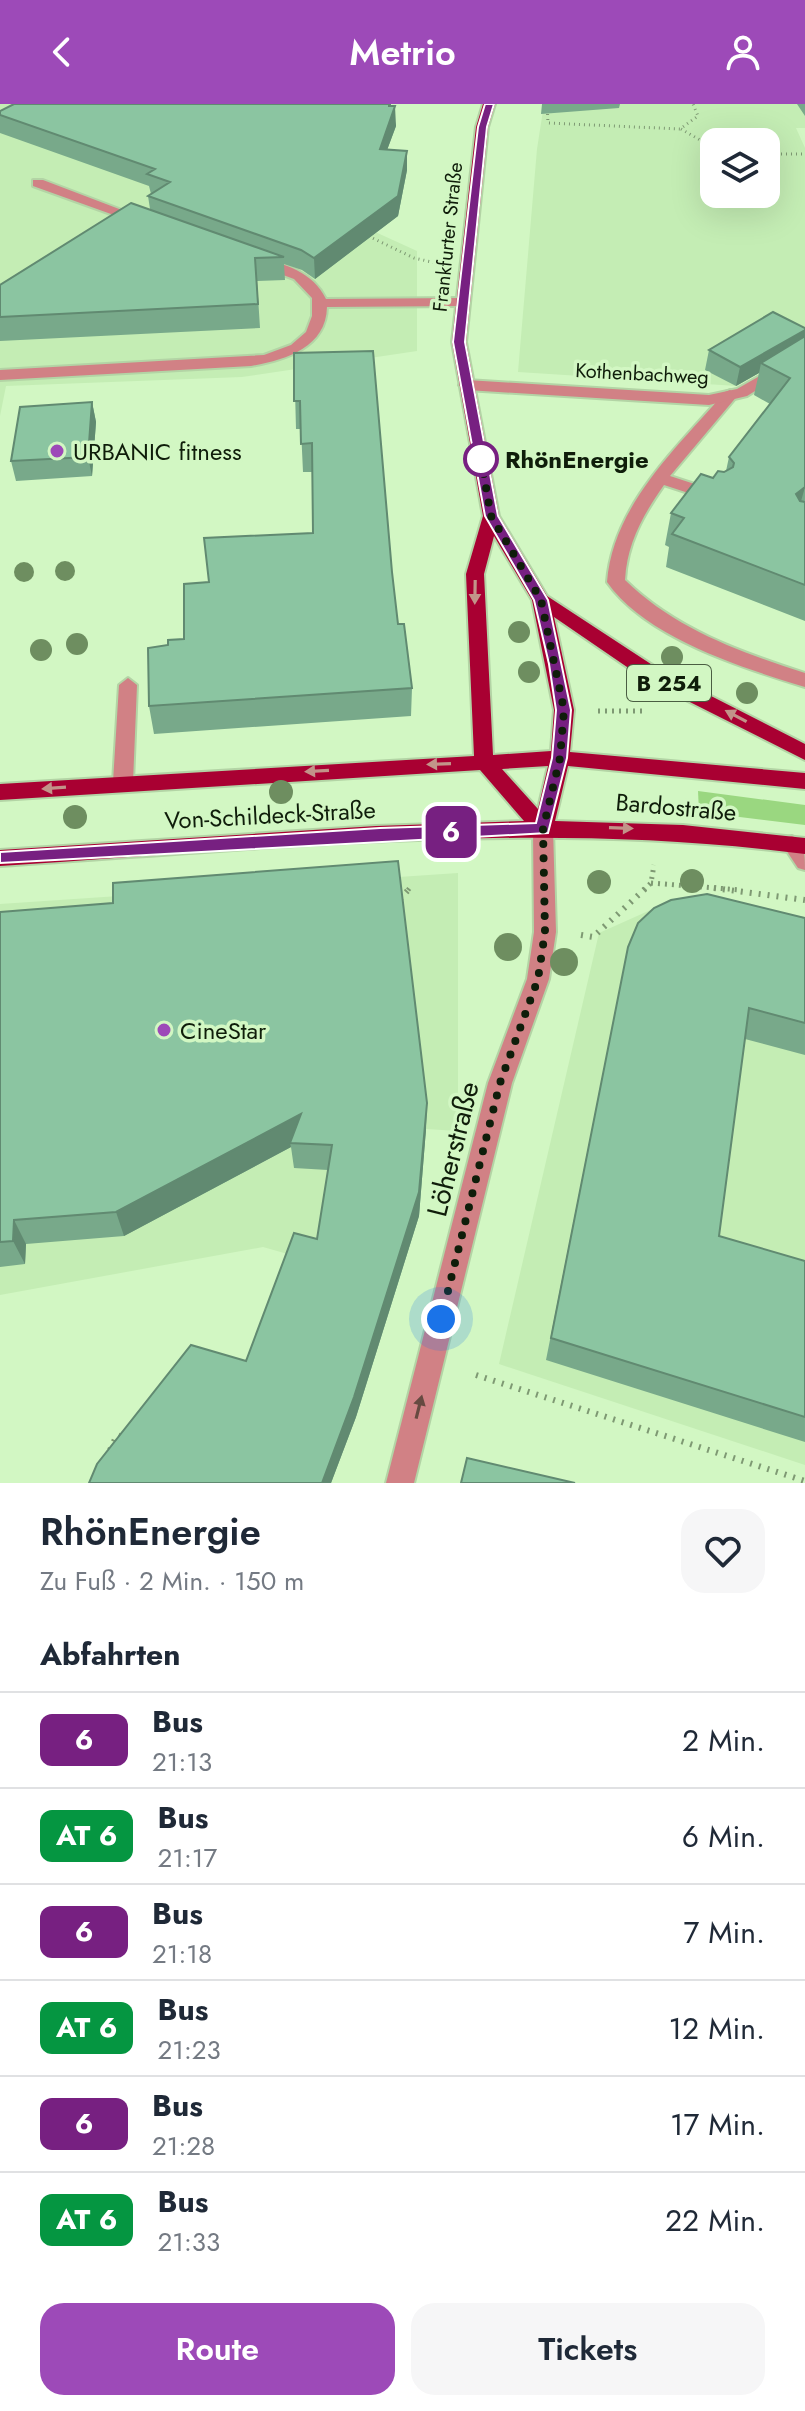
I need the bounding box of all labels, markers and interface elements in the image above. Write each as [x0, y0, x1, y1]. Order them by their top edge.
text: Metrio [349, 26, 456, 78]
icon: back [40, 30, 84, 74]
icon: person [721, 30, 765, 74]
map controls [700, 128, 780, 208]
button: layers [700, 128, 780, 208]
street label: Frankfurter Straße [426, 161, 470, 313]
street label: Kothenbachweg [574, 356, 710, 392]
place label: URBANIC fitness [73, 434, 242, 469]
marker: URBANIC fitness [48, 442, 66, 460]
marker: RhönEnergie [464, 442, 498, 476]
place label: RhönEnergie [505, 442, 649, 477]
one-way arrow [469, 580, 481, 605]
road number: B 254 [627, 665, 711, 701]
one-way arrow [725, 710, 748, 723]
one-way arrow [426, 758, 451, 771]
one-way arrow [304, 765, 329, 778]
one-way arrow [41, 782, 66, 795]
street label: Bardostraße [614, 784, 738, 830]
street label: Von-Schildeck-Straße [164, 792, 376, 838]
line badge: 6 [425, 806, 477, 858]
text: 6 [442, 811, 460, 852]
one-way arrow [609, 822, 634, 835]
place label: CineStar [180, 1013, 267, 1048]
marker: CineStar [155, 1021, 173, 1039]
street label: Löherstraße [416, 1077, 490, 1221]
your location [421, 1299, 461, 1339]
one-way arrow [414, 1395, 426, 1420]
text: RhönEnergie [40, 1504, 261, 1559]
button: heart [681, 1509, 765, 1593]
text: Zu Fuß · 2 Min. · 150 m [40, 1562, 304, 1600]
text: Abfahrten [40, 1633, 180, 1676]
text: Bus [152, 1700, 203, 1743]
text: 6 [75, 1719, 93, 1760]
text: 2 Min. [682, 1719, 765, 1762]
text: 21:13 [152, 1743, 212, 1781]
text: Bus [157, 1796, 208, 1839]
text: AT 6 [56, 1815, 117, 1856]
text: 6 Min. [682, 1815, 765, 1858]
text: 21:17 [157, 1839, 217, 1877]
text: Bus [152, 1892, 203, 1935]
text: 6 [75, 1911, 93, 1952]
text: 7 Min. [683, 1911, 765, 1954]
text: 21:18 [152, 1935, 212, 1973]
text: Bus [157, 1988, 208, 2031]
text: AT 6 [56, 2007, 117, 2048]
text: 12 Min. [669, 2007, 765, 2050]
text: 21:23 [157, 2031, 221, 2069]
text: Bus [152, 2084, 203, 2127]
text: 6 [75, 2103, 93, 2144]
text: 17 Min. [670, 2103, 765, 2146]
text: 21:28 [152, 2127, 215, 2165]
text: Bus [157, 2180, 208, 2223]
text: AT 6 [56, 2199, 117, 2240]
text: 22 Min. [665, 2199, 765, 2242]
text: 21:33 [157, 2223, 220, 2261]
button: Route [40, 2303, 395, 2395]
button: Tickets [411, 2303, 765, 2395]

